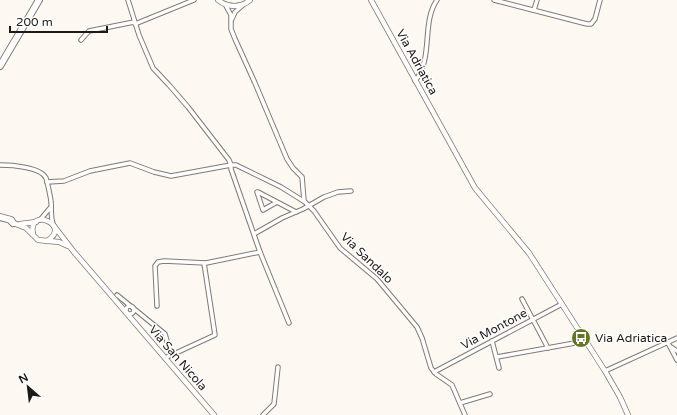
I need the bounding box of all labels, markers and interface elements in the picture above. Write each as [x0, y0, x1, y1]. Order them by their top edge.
scale bar [10, 8, 107, 34]
text: 200 m [16, 15, 53, 29]
street label: Via Adriatica [393, 27, 441, 97]
street label: Via Sandalo [338, 230, 396, 286]
street label: Via Montone [459, 306, 530, 352]
street label: Via San Nicola [146, 323, 210, 393]
bus stop icon: Via Adriatica [570, 327, 592, 349]
place label: Via Adriatica [595, 331, 667, 345]
north arrow [8, 367, 48, 407]
text: N [17, 371, 30, 386]

